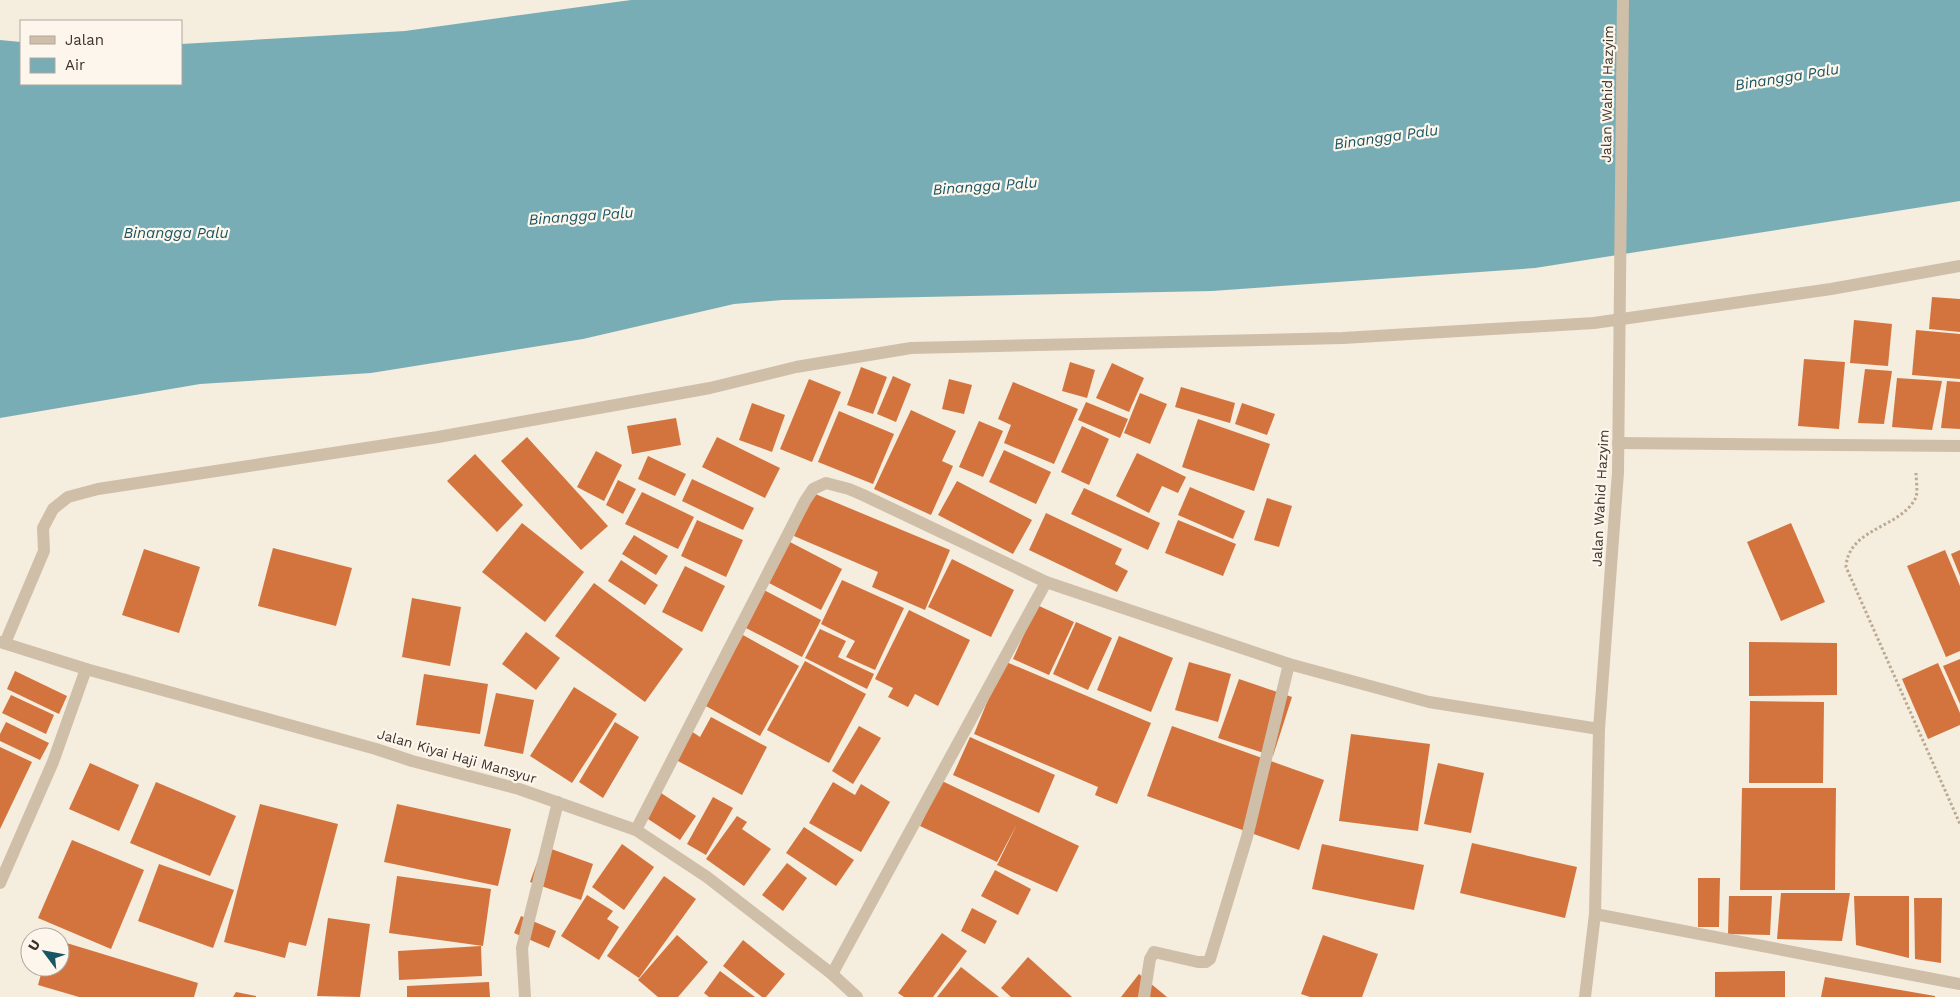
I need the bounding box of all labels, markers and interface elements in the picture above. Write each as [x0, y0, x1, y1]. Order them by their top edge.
legend [20, 20, 182, 85]
street label: Jalan Wahid Hazyim [1598, 25, 1616, 163]
text: Jalan [65, 31, 104, 49]
text: Air [65, 56, 85, 74]
water label: Binangga Palu [1734, 60, 1840, 94]
water label: Binangga Palu [1333, 121, 1439, 153]
water label: Binangga Palu [932, 173, 1038, 199]
water label: Binangga Palu [528, 203, 634, 229]
water label: Binangga Palu [123, 224, 229, 242]
street label: Jalan Wahid Hazyim [1588, 429, 1612, 567]
street label: Jalan Kiyai Haji Mansyur [376, 726, 539, 787]
north arrow [20, 927, 70, 977]
text: U [25, 937, 43, 954]

